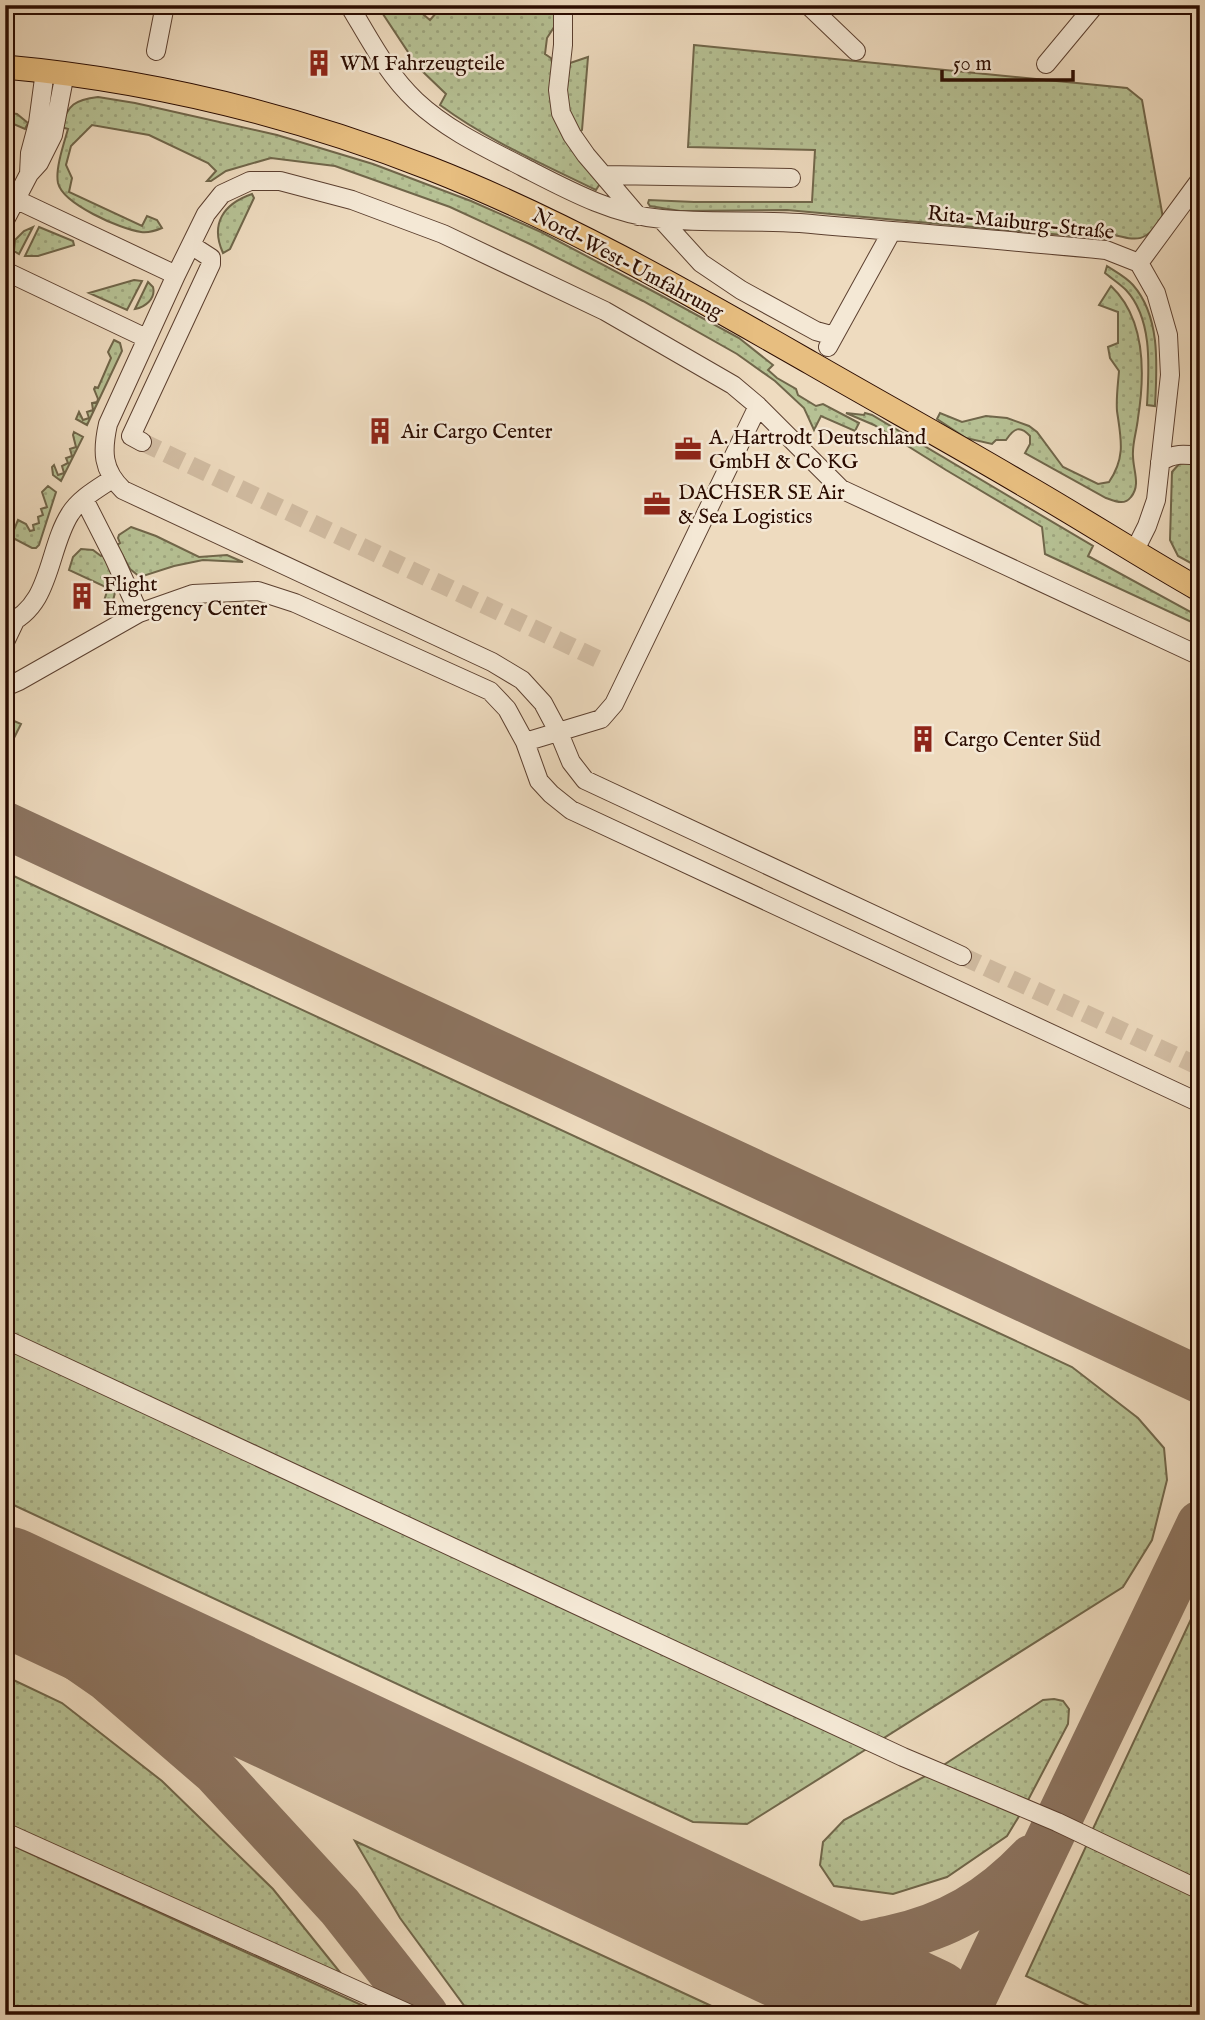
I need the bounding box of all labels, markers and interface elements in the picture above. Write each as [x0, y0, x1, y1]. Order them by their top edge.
scale bar [942, 38, 1074, 82]
building icon: WM Fahrzeugteile [304, 48, 334, 78]
place label: WM Fahrzeugteile [340, 51, 505, 78]
text: 50 m [953, 51, 992, 78]
street label: Rita-Maiburg-Straße [926, 200, 1116, 247]
street label: Nord-West-Umfahrung [527, 202, 728, 327]
building icon: Air Cargo Center [365, 416, 395, 446]
place label: Air Cargo Center [400, 419, 553, 446]
place label: A. Hartrodt Deutschland GmbH & Co KG [708, 425, 927, 476]
office icon: A. Hartrodt Deutschland GmbH & Co KG [673, 434, 703, 464]
place label: DACHSER SE Air & Sea Logistics [678, 480, 845, 531]
office icon: DACHSER SE Air & Sea Logistics [642, 489, 672, 519]
place label: Flight Emergency Center [103, 572, 268, 623]
building icon: Flight Emergency Center [67, 581, 97, 611]
building icon: Cargo Center Süd [908, 724, 938, 754]
place label: Cargo Center Süd [944, 727, 1102, 754]

